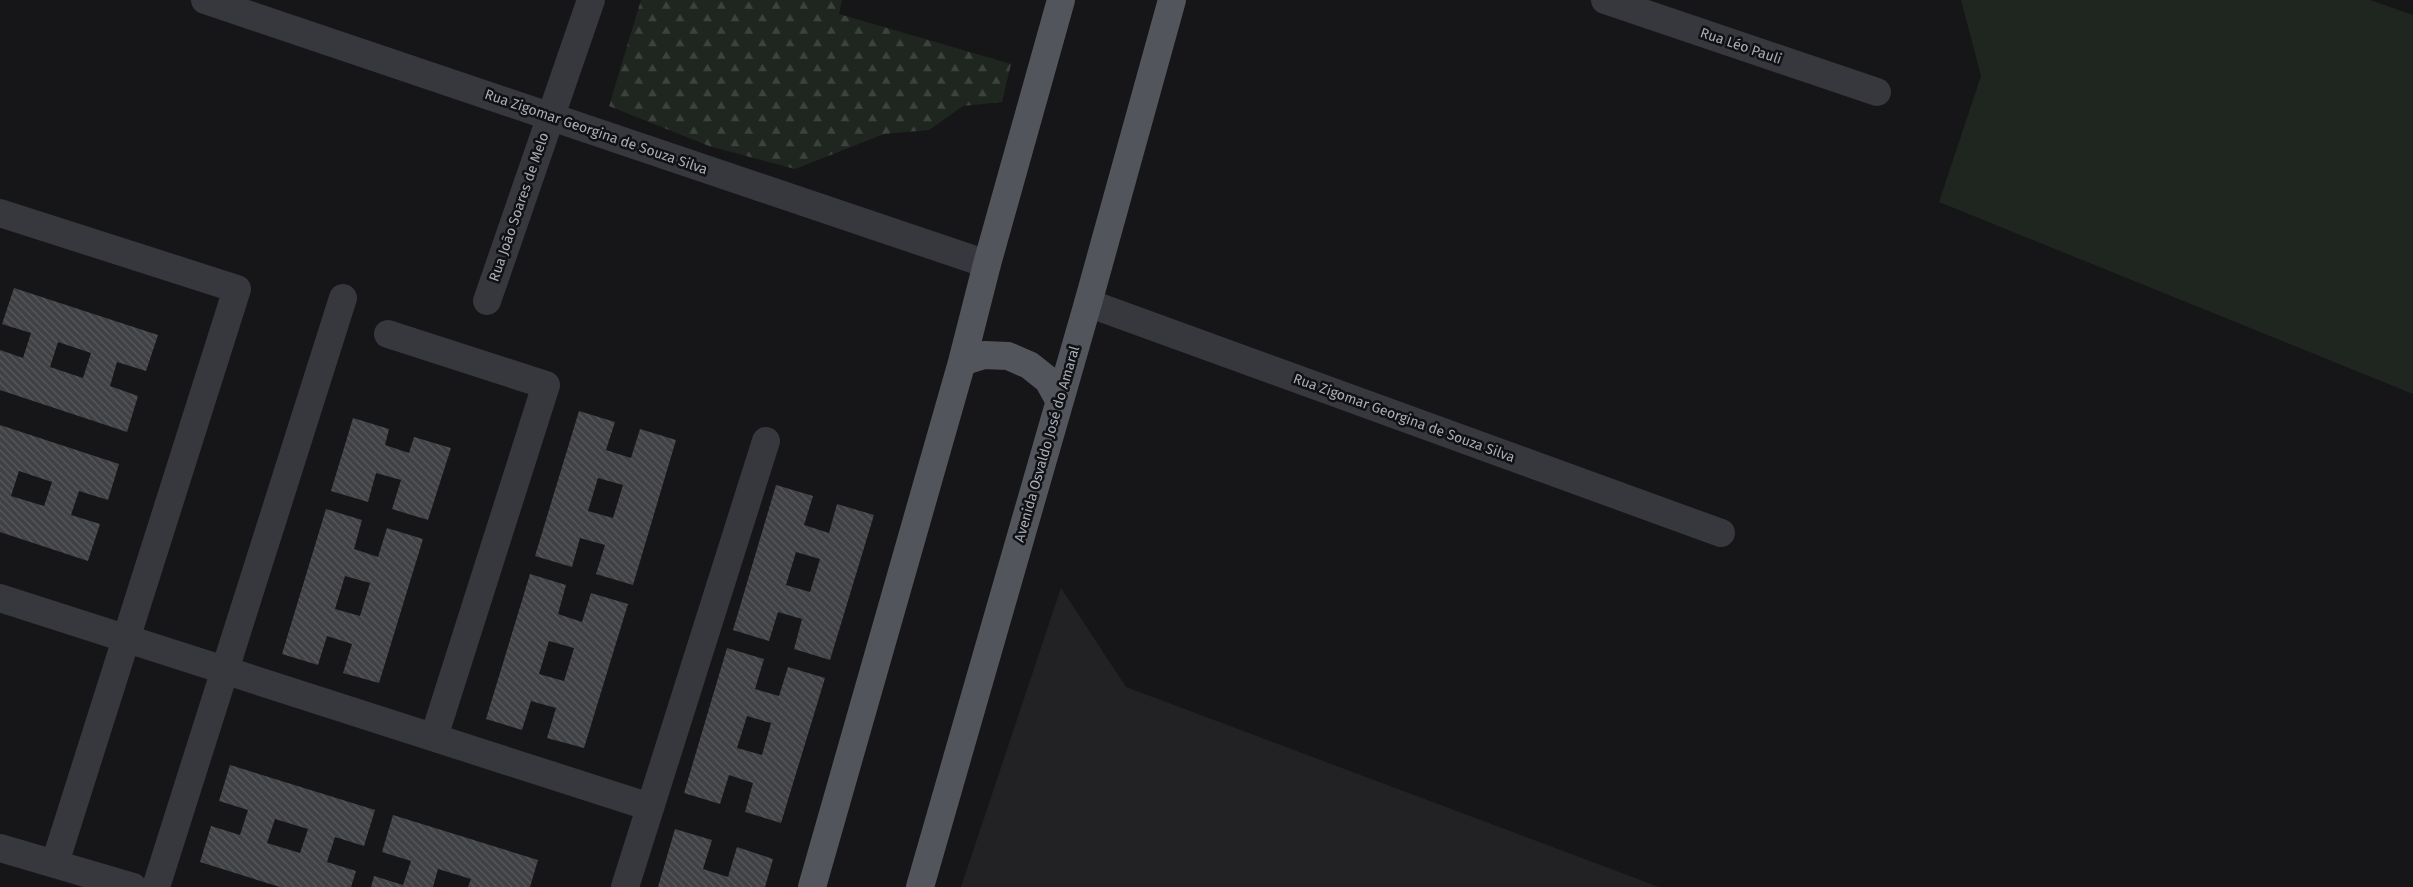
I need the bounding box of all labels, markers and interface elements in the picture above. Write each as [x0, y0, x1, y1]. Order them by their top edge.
street label: Rua Léo Pauli [1698, 24, 1784, 68]
street label: Rua Zigomar Georgina de Souza Silva [482, 86, 710, 178]
street label: Rua João Soares de Melo [486, 130, 552, 284]
street label: Avenida Osvaldo José do Amaral [1011, 344, 1083, 544]
street label: Rua Zigomar Georgina de Souza Silva [1291, 370, 1517, 466]

